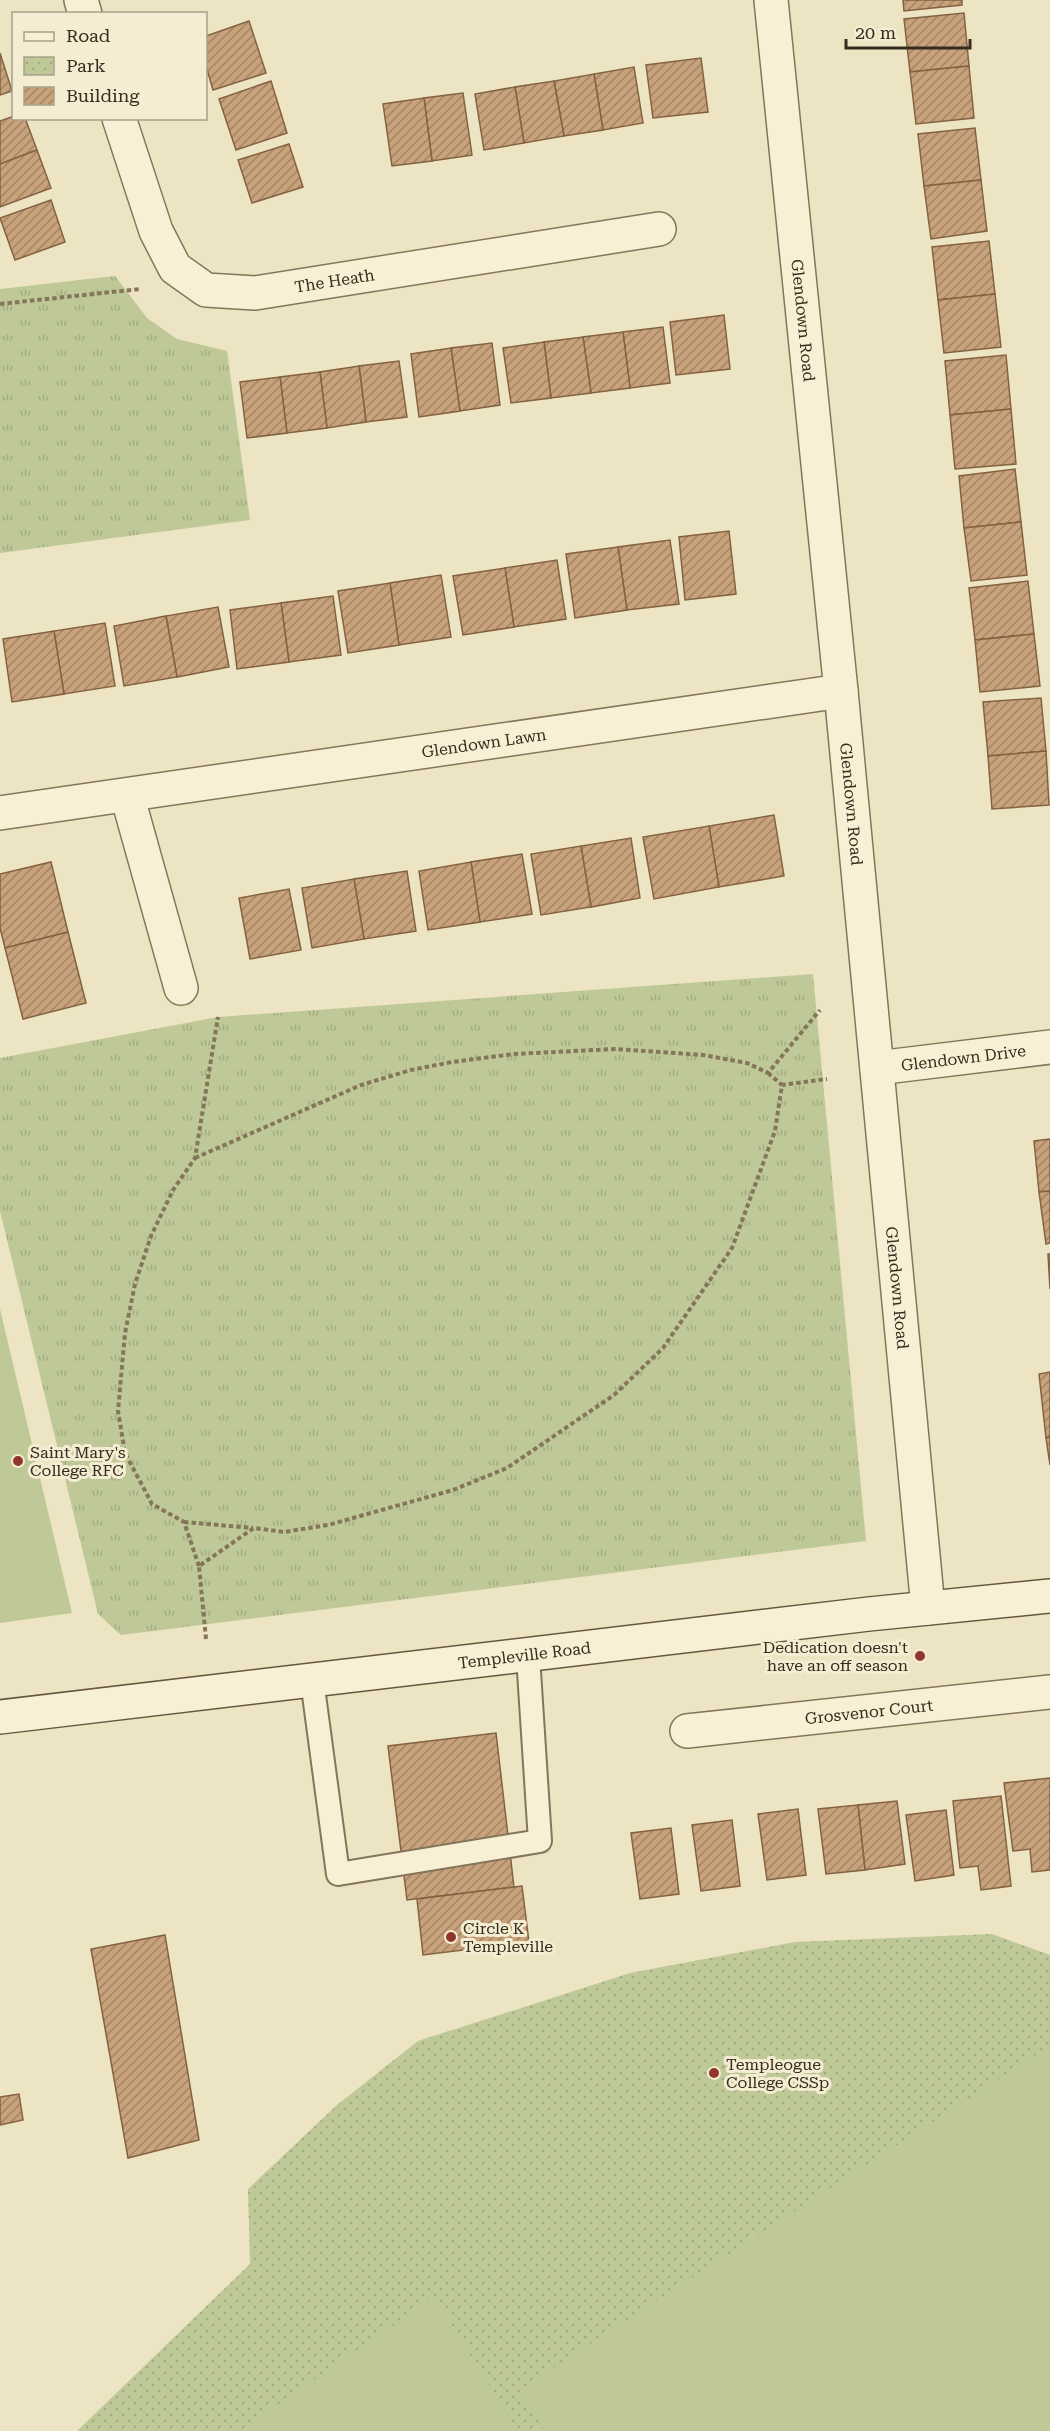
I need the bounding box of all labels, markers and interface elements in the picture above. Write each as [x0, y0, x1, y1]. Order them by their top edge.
legend [12, 12, 207, 120]
scale bar [846, 12, 970, 50]
text: 20 m [855, 22, 896, 43]
text: Road [66, 25, 111, 46]
text: Park [66, 55, 106, 76]
text: Building [66, 85, 140, 106]
street label: Glendown Road [787, 258, 819, 383]
street label: The Heath [293, 265, 376, 297]
street label: Glendown Lawn [420, 725, 548, 762]
street label: Glendown Road [836, 742, 866, 866]
street label: Glendown Drive [900, 1041, 1027, 1075]
street label: Glendown Road [882, 1226, 912, 1350]
place label: Saint Mary's College RFC [30, 1443, 126, 1480]
marker: Saint Mary's College RFC [11, 1454, 25, 1468]
street label: Templeville Road [457, 1638, 592, 1673]
place label: Dedication doesn't have an off season [763, 1638, 908, 1675]
marker: Dedication doesn't have an off season [913, 1649, 927, 1663]
street label: Grosvenor Court [804, 1696, 934, 1728]
place label: Circle K Templeville [463, 1919, 553, 1956]
marker: Circle K Templeville [444, 1930, 458, 1944]
place label: Templeogue College CSSp [726, 2055, 829, 2092]
marker: Templeogue College CSSp [707, 2066, 721, 2080]

